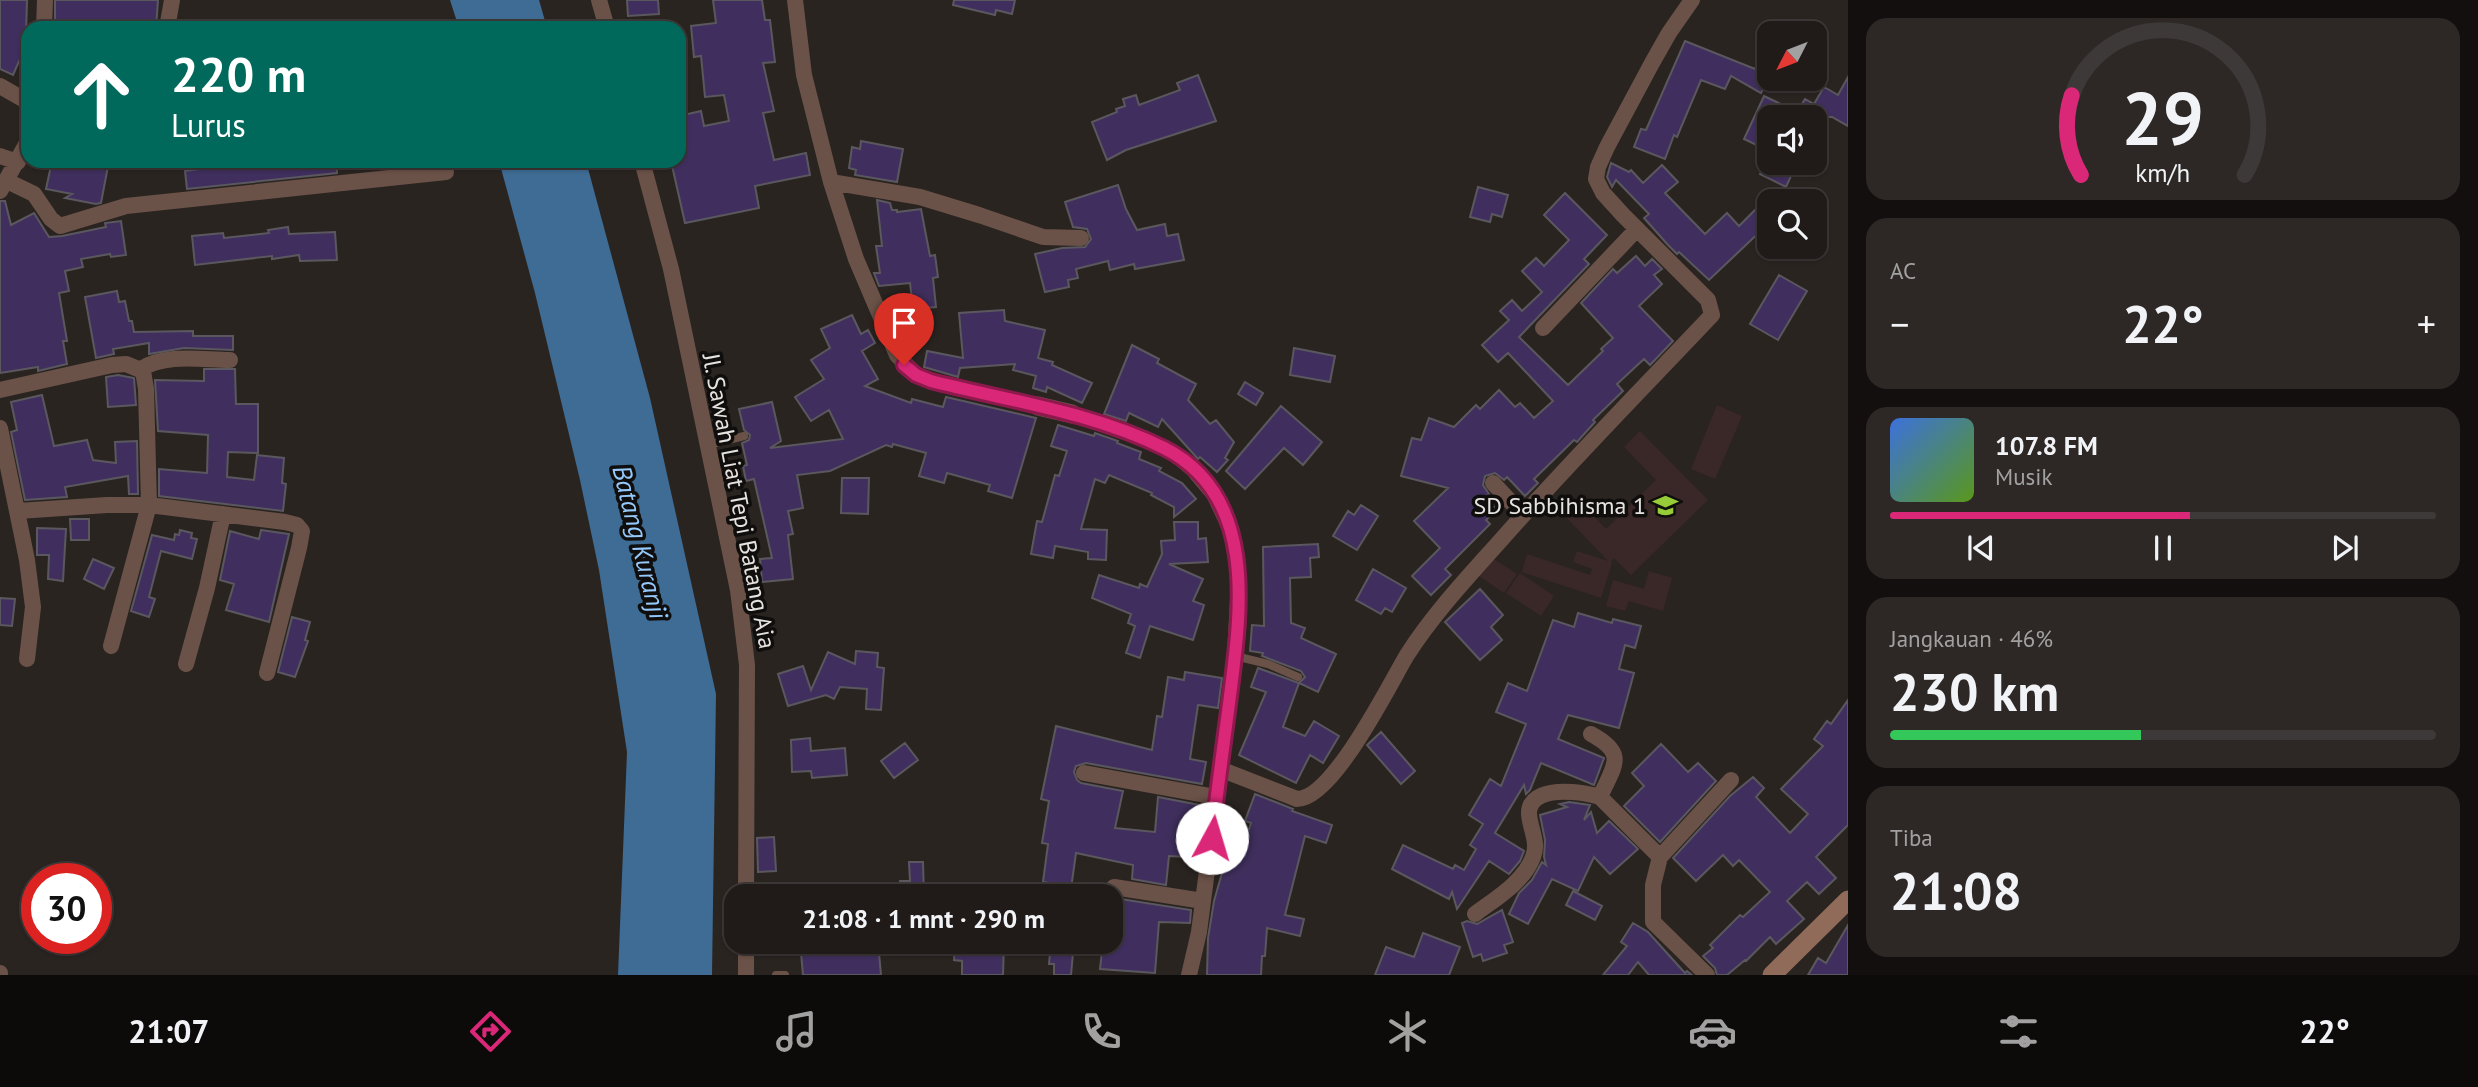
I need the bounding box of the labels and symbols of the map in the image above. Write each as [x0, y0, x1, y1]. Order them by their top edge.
north arrow [1757, 21, 1827, 91]
pin [874, 293, 934, 365]
street label: Jl. Sawah Liat Tepi Batang Aia [695, 350, 783, 651]
water label: Batang Kuranji [605, 462, 676, 623]
place label: SD Sabbihisma 1 [1474, 490, 1646, 521]
school or university icon: SD Sabbihisma 1 [1652, 492, 1680, 520]
position arrow [1175, 801, 1249, 875]
speed limit sign: 30 [21, 863, 112, 954]

